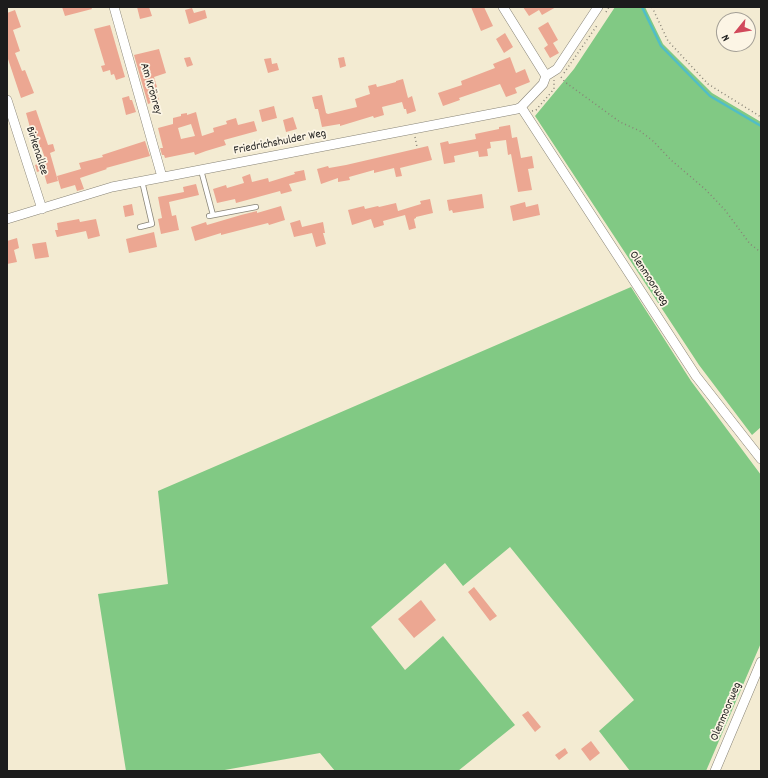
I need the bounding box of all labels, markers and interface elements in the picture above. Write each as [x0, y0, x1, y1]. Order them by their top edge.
north arrow [716, 12, 756, 52]
text: N [718, 31, 735, 44]
street label: Am Krönrey [136, 62, 164, 116]
street label: Birkenallee [21, 125, 51, 177]
street label: Friedrichshulder Weg [232, 127, 328, 159]
street label: Olenmoorweg [625, 249, 671, 309]
street label: Olenmoorweg [708, 681, 746, 743]

